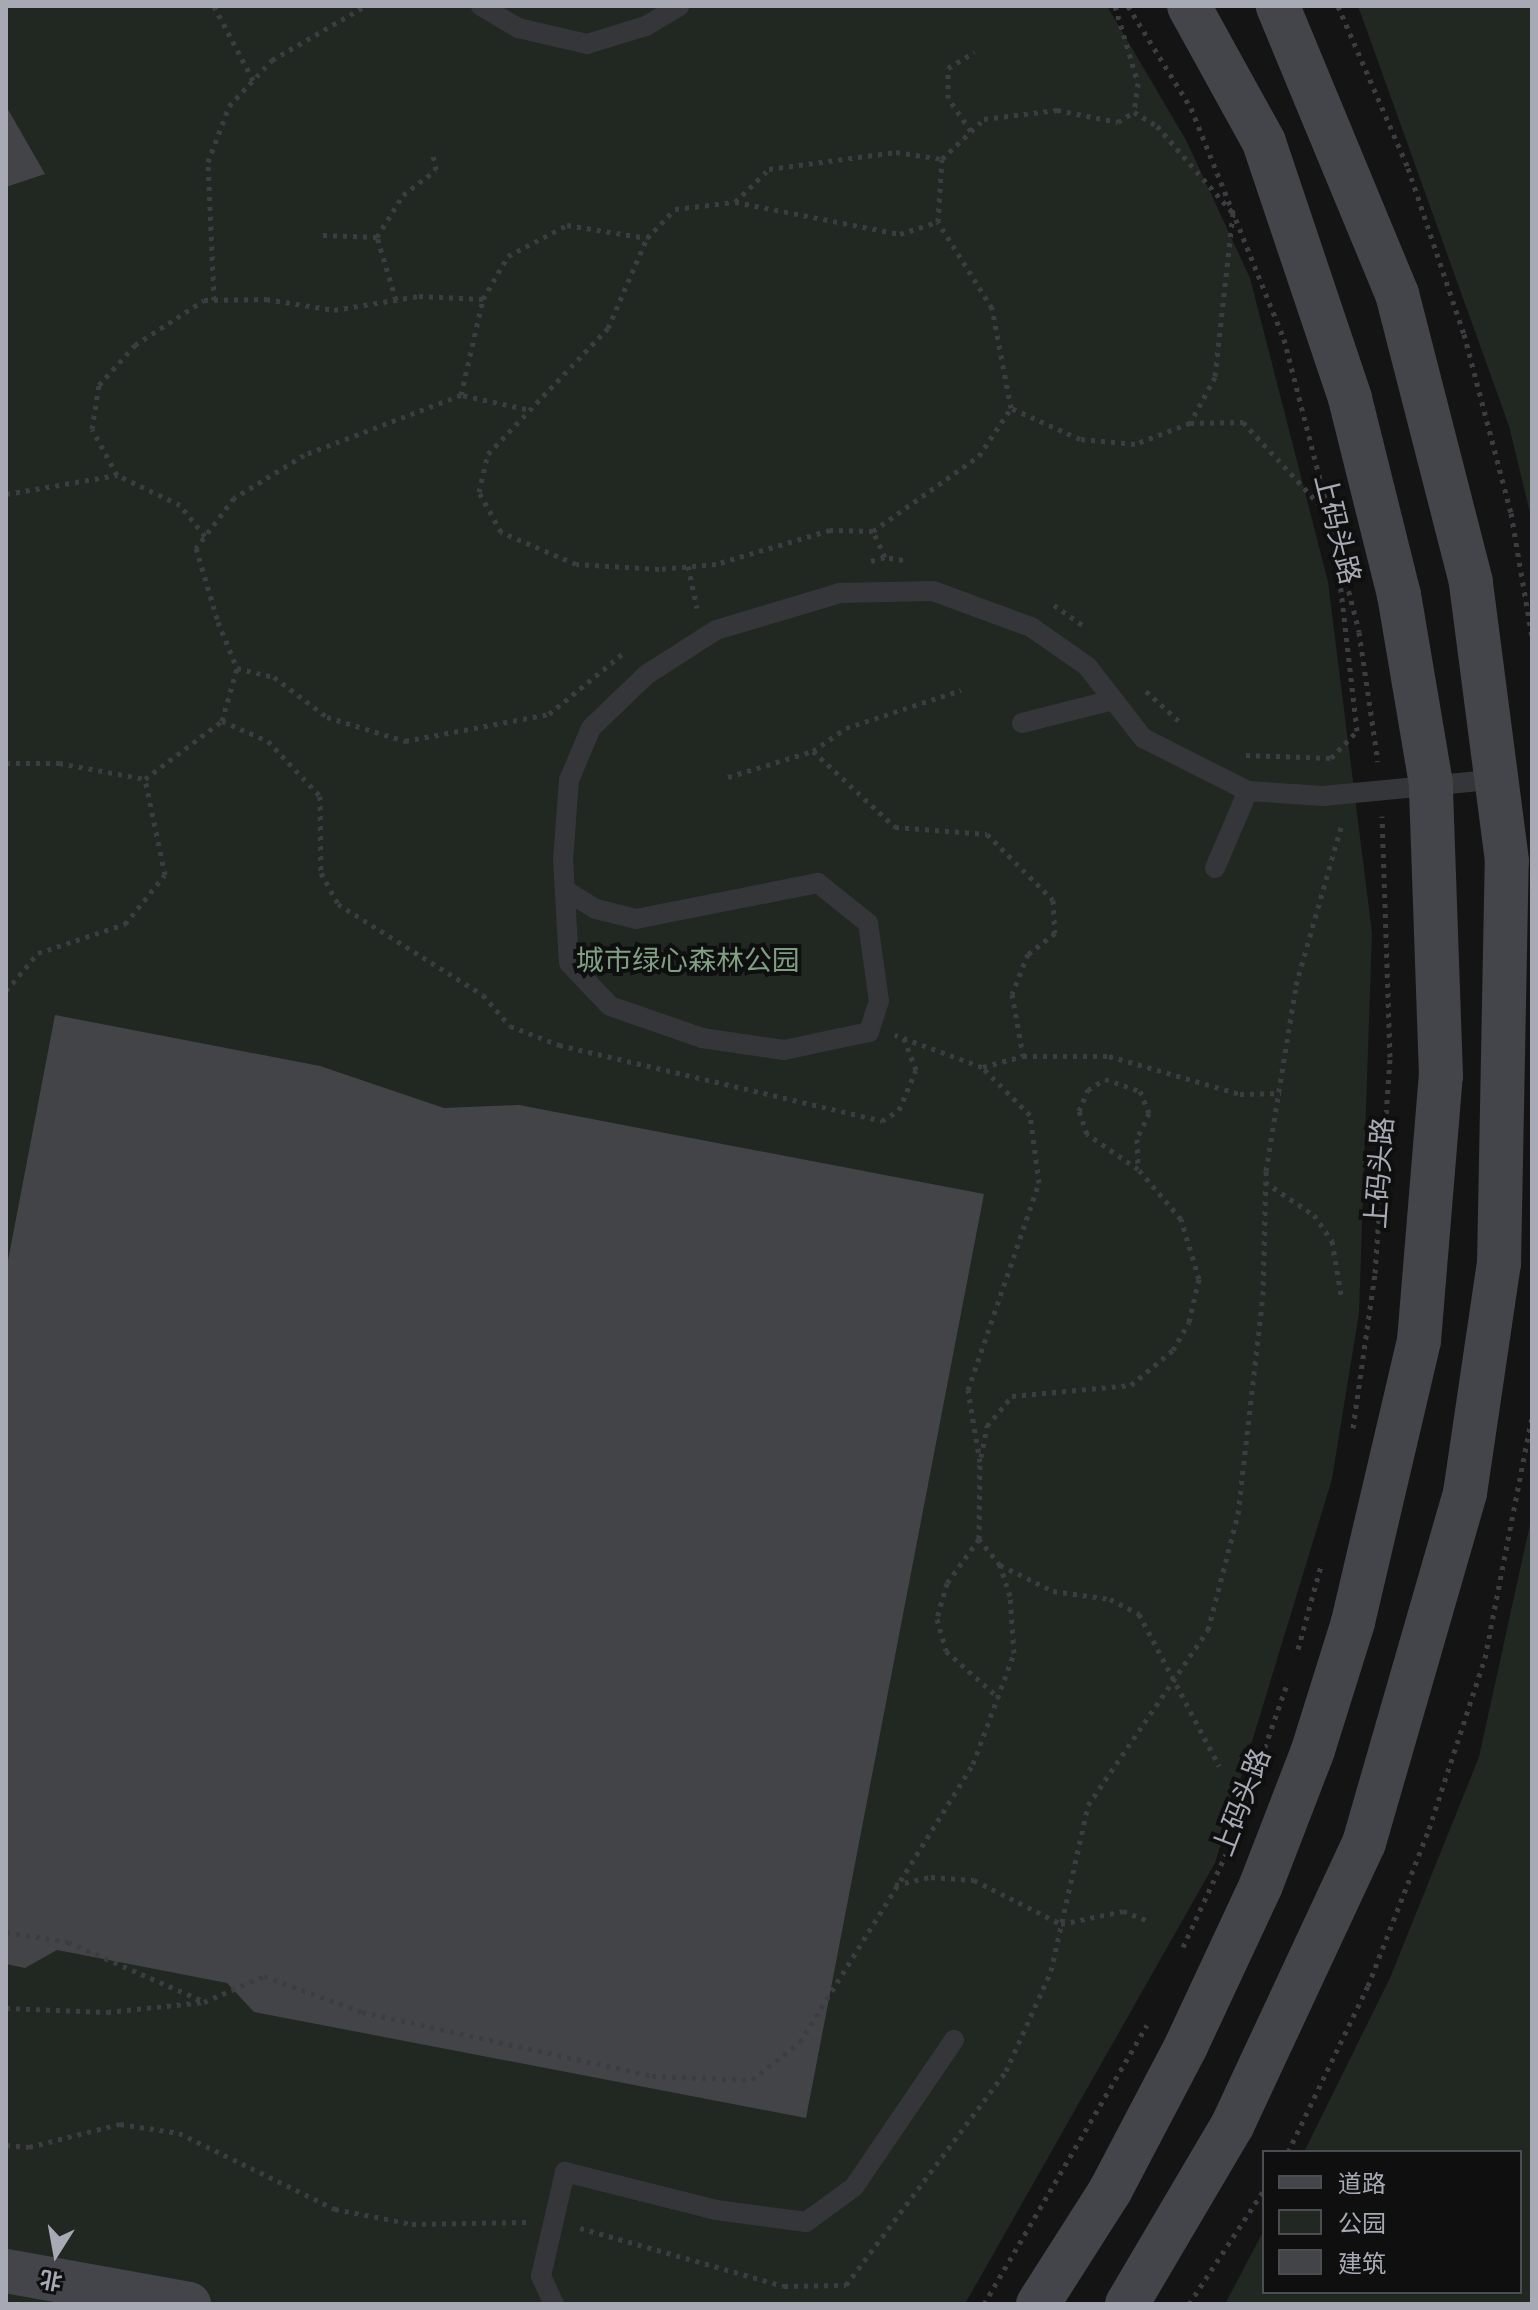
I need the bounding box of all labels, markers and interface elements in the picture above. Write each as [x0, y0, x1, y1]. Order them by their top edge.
street label: 上码头路 [1305, 472, 1365, 588]
park label: 城市绿心森林公园 [576, 946, 800, 980]
street label: 上码头路 [1361, 1116, 1403, 1230]
street label: 上码头路 [1208, 1745, 1280, 1861]
legend [1262, 2150, 1522, 2294]
text: 道路 [1338, 2171, 1386, 2201]
text: 公园 [1338, 2211, 1386, 2241]
north arrow [16, 2214, 96, 2294]
text: 建筑 [1338, 2251, 1386, 2281]
text: 北 [38, 2263, 65, 2293]

